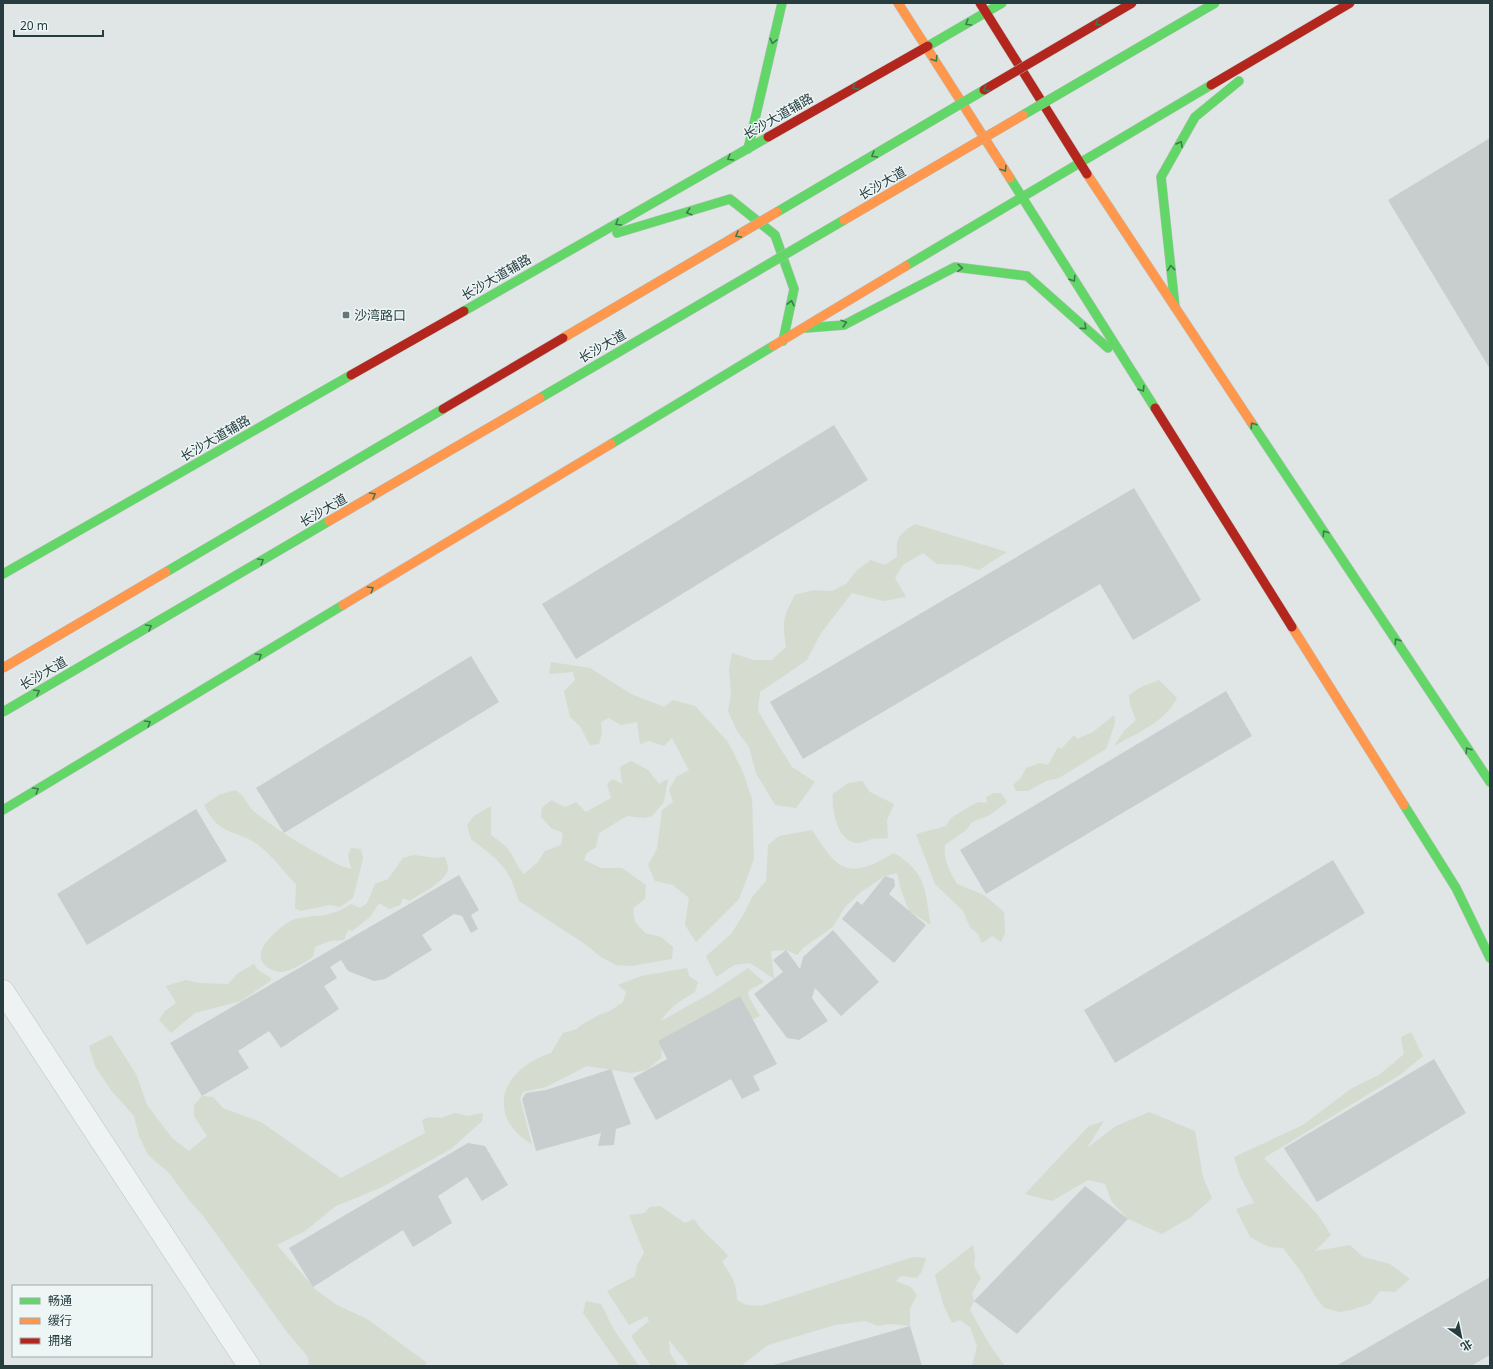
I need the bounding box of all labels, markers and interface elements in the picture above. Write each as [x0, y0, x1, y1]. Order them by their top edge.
scale bar [14, 12, 103, 38]
text: 20 m [20, 17, 48, 34]
one-way arrow [965, 18, 972, 25]
one-way arrow [1095, 18, 1102, 25]
one-way arrow [770, 38, 778, 44]
one-way arrow [931, 54, 938, 61]
one-way arrow [852, 82, 859, 90]
one-way arrow [983, 84, 990, 91]
street label: 长沙大道辅路 [740, 89, 816, 143]
one-way arrow [1175, 141, 1182, 148]
one-way arrow [871, 150, 878, 157]
one-way arrow [727, 154, 734, 161]
street label: 长沙大道 [855, 162, 909, 204]
one-way arrow [999, 165, 1006, 172]
one-way arrow [686, 207, 693, 216]
one-way arrow [614, 218, 622, 226]
one-way arrow [735, 230, 742, 237]
street label: 长沙大道辅路 [458, 250, 534, 304]
one-way arrow [957, 264, 963, 272]
one-way arrow [1167, 265, 1176, 271]
one-way arrow [1068, 275, 1075, 282]
one-way arrow [787, 300, 795, 306]
place label: 沙湾路口 [354, 306, 406, 324]
marker: 沙湾路口 [341, 310, 351, 320]
one-way arrow [841, 319, 848, 328]
one-way arrow [1079, 323, 1087, 330]
street label: 长沙大道 [575, 325, 629, 367]
one-way arrow [1137, 385, 1145, 392]
street label: 长沙大道辅路 [177, 411, 253, 465]
one-way arrow [1251, 422, 1258, 429]
street label: 长沙大道 [296, 489, 350, 531]
one-way arrow [369, 493, 376, 500]
one-way arrow [1322, 530, 1330, 537]
one-way arrow [257, 558, 264, 565]
one-way arrow [367, 586, 374, 593]
one-way arrow [145, 624, 152, 631]
one-way arrow [1395, 639, 1402, 646]
street label: 长沙大道 [16, 652, 70, 694]
one-way arrow [255, 653, 262, 660]
one-way arrow [33, 690, 40, 697]
one-way arrow [144, 720, 151, 727]
one-way arrow [1466, 747, 1473, 754]
one-way arrow [32, 787, 39, 794]
legend [12, 1285, 152, 1357]
text: 畅通 [48, 1292, 72, 1309]
text: 缓行 [48, 1312, 72, 1329]
north arrow [1441, 1317, 1481, 1357]
text: 拥堵 [48, 1332, 72, 1349]
text: 北 [1458, 1337, 1475, 1355]

